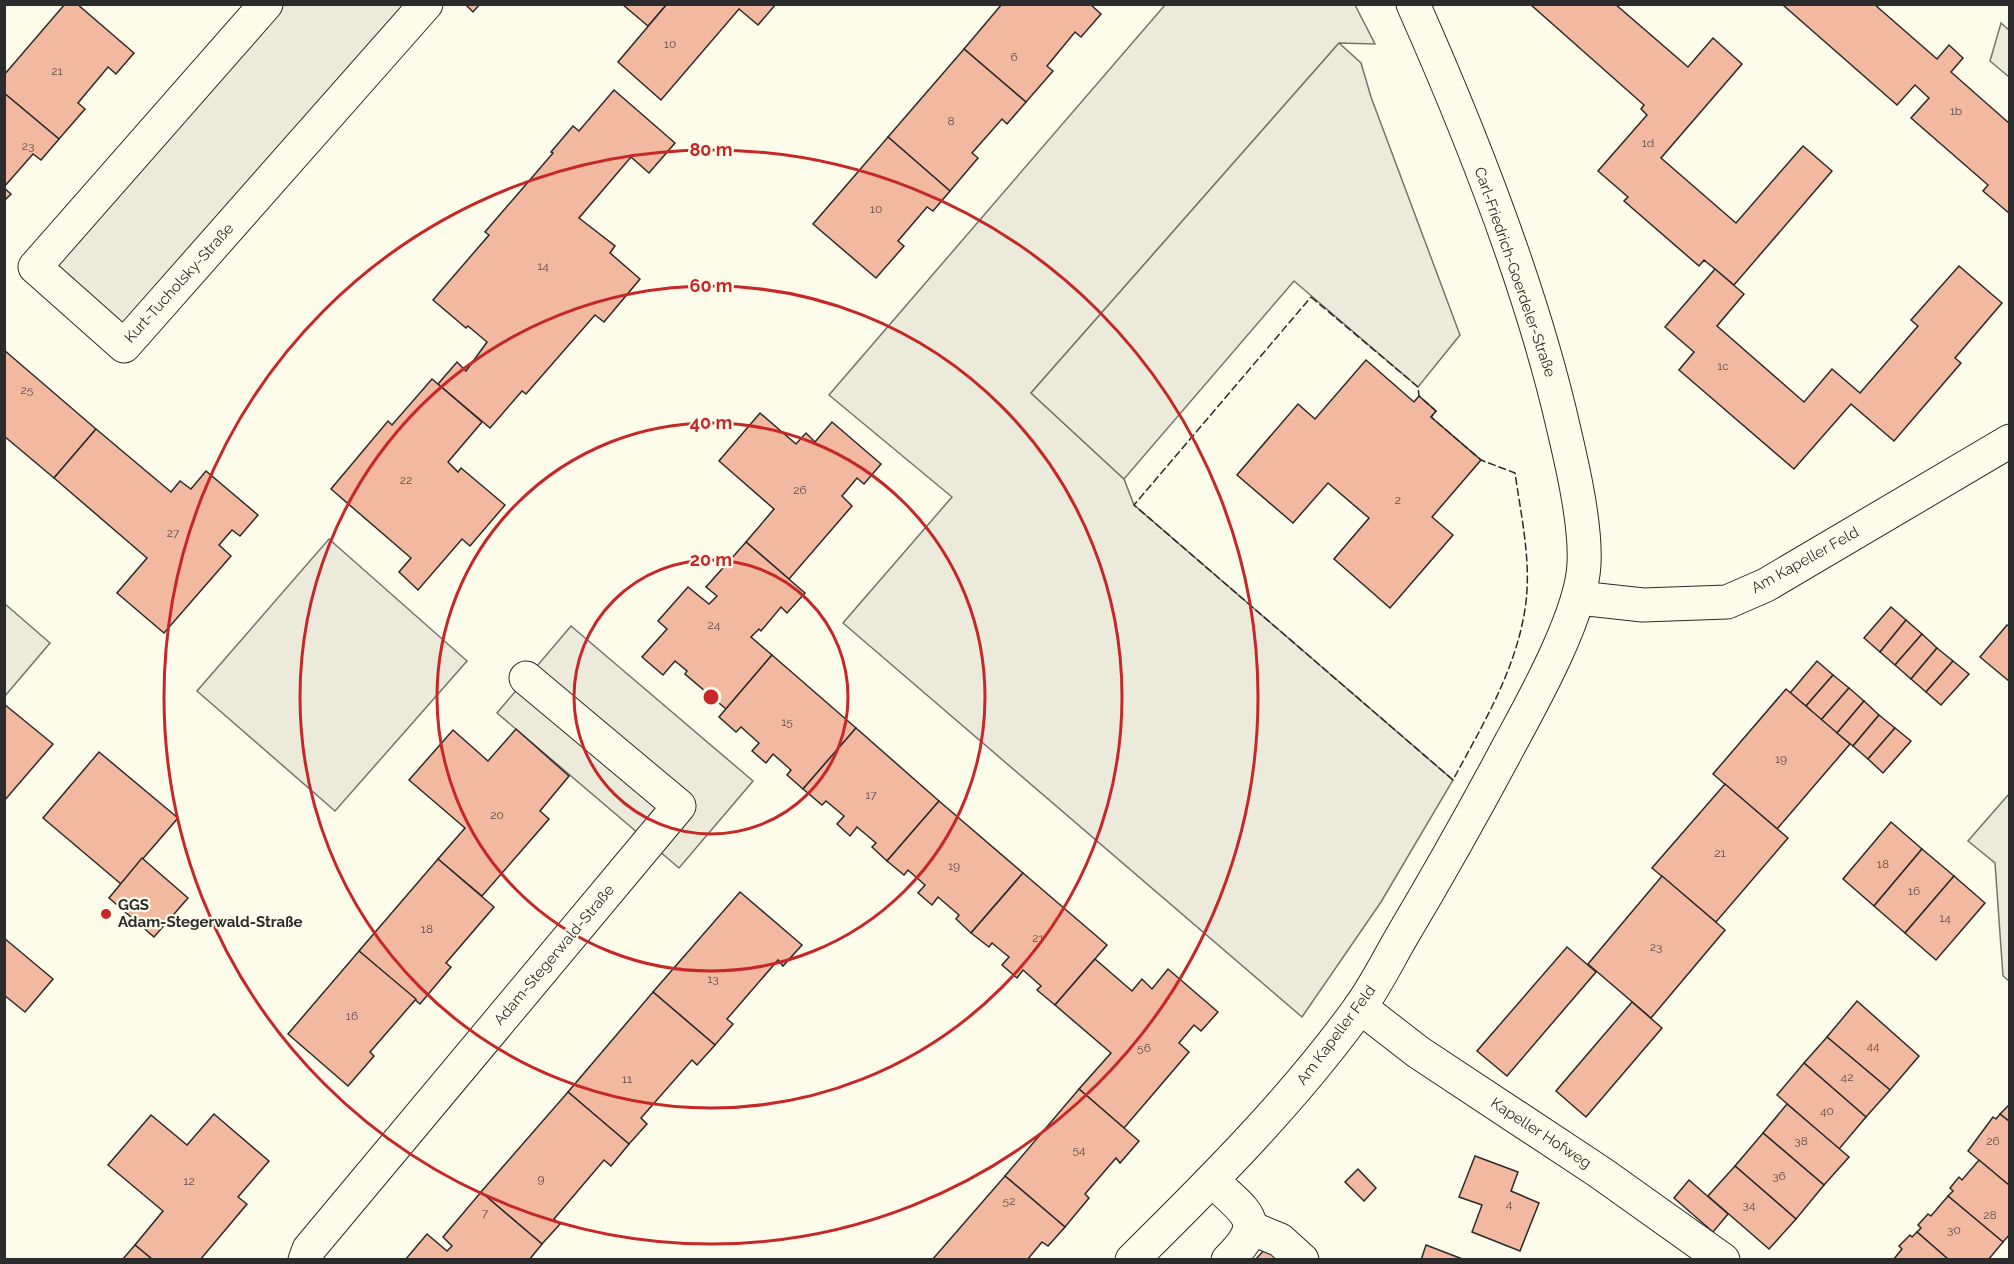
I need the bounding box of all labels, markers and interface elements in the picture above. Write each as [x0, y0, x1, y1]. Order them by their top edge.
house number: 10 [664, 37, 676, 51]
house number: 6 [1010, 50, 1018, 64]
house number: 21 [51, 64, 63, 78]
house number: 1b [1950, 104, 1962, 118]
house number: 8 [947, 114, 955, 128]
house number: 1d [1642, 136, 1654, 150]
house number: 23 [22, 139, 34, 153]
text: 80 m [689, 139, 733, 160]
street label: Carl-Friedrich-Goerdeler-Straße [1471, 165, 1560, 379]
house number: 10 [870, 202, 882, 216]
street label: Kurt-Tucholsky-Straße [121, 219, 238, 346]
house number: 14 [537, 259, 549, 273]
text: 60 m [689, 275, 733, 296]
house number: 1c [1717, 359, 1729, 373]
house number: 25 [21, 383, 34, 397]
text: 40 m [690, 412, 732, 433]
house number: 22 [400, 473, 412, 487]
house number: 26 [793, 483, 807, 497]
house number: 2 [1395, 493, 1401, 507]
street label: Am Kapeller Feld [1748, 523, 1862, 597]
house number: 27 [167, 526, 180, 540]
text: 20 m [690, 549, 732, 570]
house number: 24 [708, 618, 721, 632]
centre of rings [701, 687, 721, 707]
house number: 15 [781, 715, 793, 729]
house number: 19 [1775, 752, 1787, 766]
house number: 17 [865, 788, 877, 802]
house number: 20 [490, 808, 504, 822]
house number: 21 [1714, 846, 1726, 860]
house number: 18 [1877, 857, 1889, 871]
house number: 19 [948, 859, 960, 873]
street label: Adam-Stegerwald-Straße [490, 881, 618, 1029]
house number: 16 [1908, 884, 1920, 898]
place label: GGS Adam-Stegerwald-Straße [118, 896, 303, 931]
marker: GGS Adam-Stegerwald-Straße [99, 907, 113, 921]
house number: 14 [1939, 911, 1951, 925]
house number: 18 [421, 922, 433, 936]
house number: 21 [1032, 931, 1044, 945]
house number: 23 [1650, 940, 1662, 954]
house number: 13 [707, 972, 719, 986]
street label: Am Kapeller Feld [1293, 982, 1379, 1088]
house number: 16 [346, 1009, 358, 1023]
house number: 44 [1866, 1039, 1880, 1053]
house number: 56 [1137, 1041, 1151, 1055]
house number: 42 [1841, 1070, 1853, 1084]
house number: 11 [622, 1072, 632, 1086]
street label: Kapeller Hofweg [1487, 1094, 1595, 1172]
house number: 40 [1820, 1104, 1834, 1118]
house number: 38 [1794, 1134, 1808, 1148]
house number: 26 [1986, 1134, 2000, 1148]
house number: 54 [1072, 1143, 1086, 1157]
house number: 36 [1772, 1169, 1786, 1183]
house number: 9 [537, 1172, 545, 1186]
house number: 12 [183, 1174, 195, 1188]
house number: 52 [1003, 1194, 1015, 1208]
house number: 4 [1506, 1197, 1513, 1211]
house number: 34 [1743, 1198, 1756, 1212]
house number: 7 [482, 1206, 489, 1220]
house number: 28 [1983, 1208, 1997, 1222]
house number: 30 [1947, 1223, 1961, 1237]

